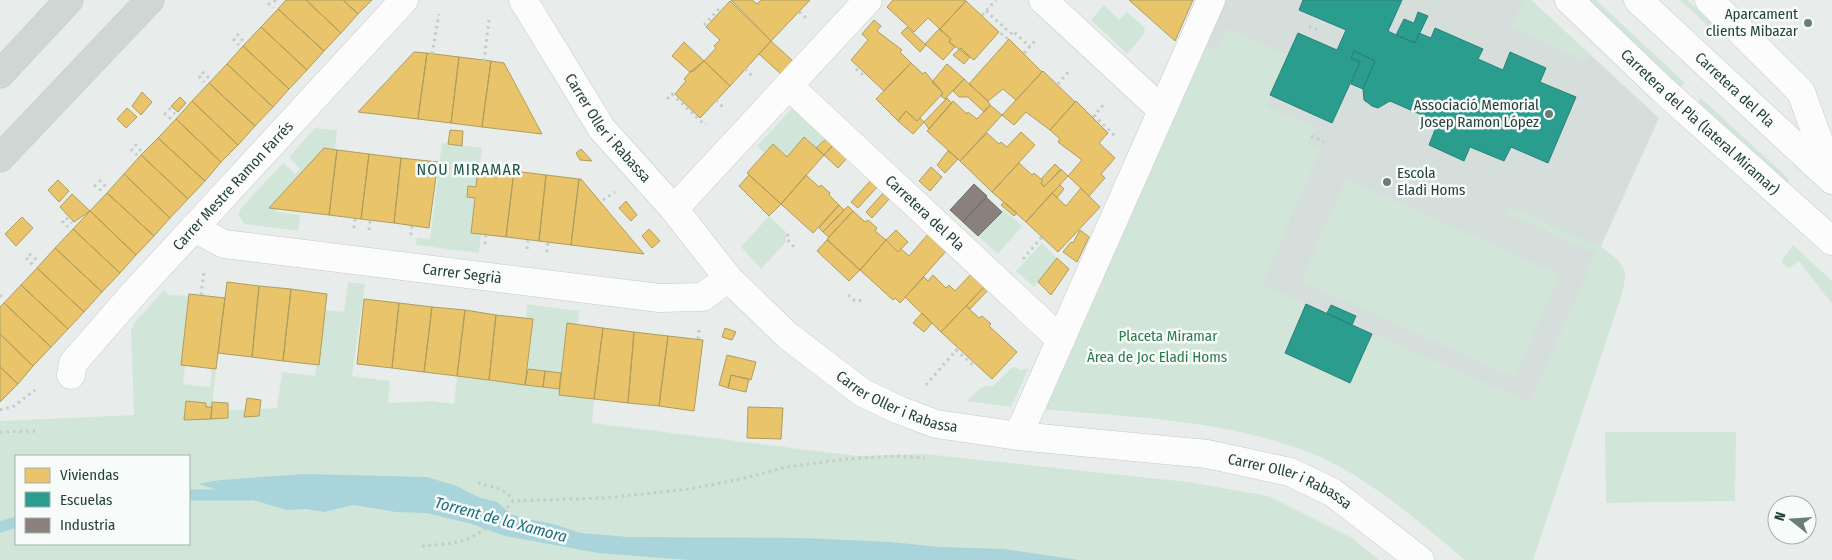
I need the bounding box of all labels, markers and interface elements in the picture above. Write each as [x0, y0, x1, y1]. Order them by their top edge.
place label: Aparcament clients Mibazar [1706, 5, 1799, 40]
marker: Aparcament clients Mibazar [1802, 17, 1814, 29]
street label: Carretera del Pla (lateral Miramar) [1617, 45, 1783, 199]
street label: Carretera del Pla [1691, 48, 1778, 131]
street label: Carrer Oller i Rabassa [561, 70, 655, 186]
place label: Associació Memorial Josep Ramon López [1414, 96, 1539, 131]
marker: Associació Memorial Josep Ramon López [1543, 108, 1555, 120]
street label: Carrer Mestre Ramon Farrés [169, 117, 297, 254]
district label: NOU MIRAMAR [416, 160, 522, 179]
place label: Escola Eladi Homs [1397, 164, 1465, 199]
street label: Carretera del Pla [882, 172, 968, 254]
marker: Escola Eladi Homs [1381, 176, 1393, 188]
street label: Carrer Segrià [422, 260, 503, 287]
park label: Placeta Miramar [1119, 327, 1218, 345]
park label: Àrea de Joc Eladi Homs [1087, 348, 1227, 366]
street label: Carrer Oller i Rabassa [833, 367, 959, 436]
street label: Carrer Oller i Rabassa [1226, 450, 1355, 513]
legend [15, 455, 190, 545]
text: Viviendas [60, 466, 119, 484]
text: Escuelas [60, 491, 112, 509]
water label: Torrent de la Xamora [433, 493, 569, 546]
north arrow [1767, 495, 1817, 545]
text: N [1771, 510, 1789, 523]
text: Industria [60, 516, 115, 534]

